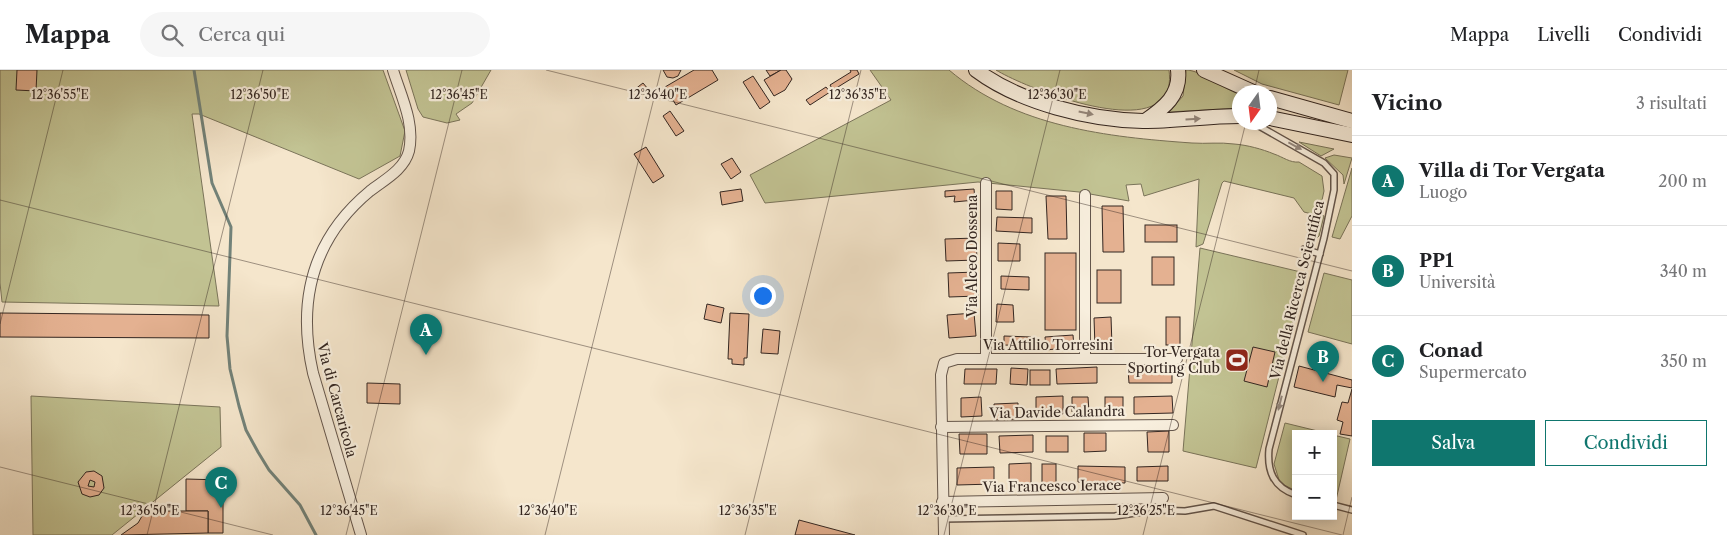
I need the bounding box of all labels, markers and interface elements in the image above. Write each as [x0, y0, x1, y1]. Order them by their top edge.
search box [140, 12, 490, 57]
text: Mappa [25, 20, 110, 49]
icon: search [158, 21, 186, 49]
text: Cerca qui [198, 23, 285, 46]
text: Mappa [1450, 24, 1509, 46]
text: Livelli [1537, 24, 1590, 46]
text: Condividi [1618, 24, 1702, 46]
north arrow [1232, 85, 1277, 130]
text: 12°36'55"E [31, 87, 89, 102]
text: 12°36'50"E [231, 87, 289, 102]
text: 12°36'45"E [430, 87, 488, 102]
text: 12°36'40"E [629, 87, 687, 102]
text: 12°36'35"E [829, 87, 887, 102]
text: 12°36'30"E [1028, 87, 1086, 102]
text: Vicino [1372, 90, 1442, 115]
text: 3 risultati [1636, 93, 1707, 113]
one-way arrow [1078, 109, 1093, 117]
one-way arrow [1185, 114, 1201, 122]
one-way arrow [1287, 142, 1302, 150]
text: Villa di Tor Vergata [1419, 159, 1605, 182]
text: A [1382, 171, 1394, 191]
text: 200 m [1658, 171, 1707, 191]
text: Luogo [1419, 182, 1467, 202]
street label: Via Alceo Dossena [963, 194, 981, 318]
street label: Via della Ricerca Scientifica [1266, 198, 1328, 382]
text: PP1 [1419, 249, 1454, 272]
text: B [1382, 261, 1394, 281]
text: 340 m [1660, 261, 1707, 281]
text: Università [1419, 272, 1496, 292]
your location [750, 283, 776, 309]
pin: A [410, 314, 442, 355]
street label: Via Attilio Torresini [982, 336, 1113, 354]
text: Conad [1419, 339, 1483, 362]
street label: Via di Carcaricola [313, 340, 361, 460]
pin: B [1307, 341, 1339, 382]
place label: Tor Vergata Sporting Club [1127, 343, 1221, 377]
sports icon: Tor Vergata Sporting Club [1224, 347, 1250, 373]
text: C [1382, 351, 1394, 371]
text: 350 m [1660, 351, 1707, 371]
text: Supermercato [1419, 362, 1527, 382]
one-way arrow [1276, 395, 1284, 410]
street label: Via Davide Calandra [988, 402, 1126, 422]
button: Salva [1372, 420, 1535, 466]
button: Condividi [1545, 420, 1707, 466]
map controls [1292, 430, 1337, 520]
button: + [1292, 430, 1337, 475]
pin: C [205, 467, 237, 508]
button: − [1292, 475, 1337, 520]
street label: Via Francesco Ierace [982, 476, 1122, 496]
text: 12°36'50"E [121, 503, 179, 518]
text: 12°36'45"E [320, 503, 378, 518]
text: 12°36'40"E [519, 503, 577, 518]
text: 12°36'35"E [719, 503, 777, 518]
text: 12°36'30"E [918, 503, 976, 518]
text: 12°36'25"E [1117, 503, 1175, 518]

